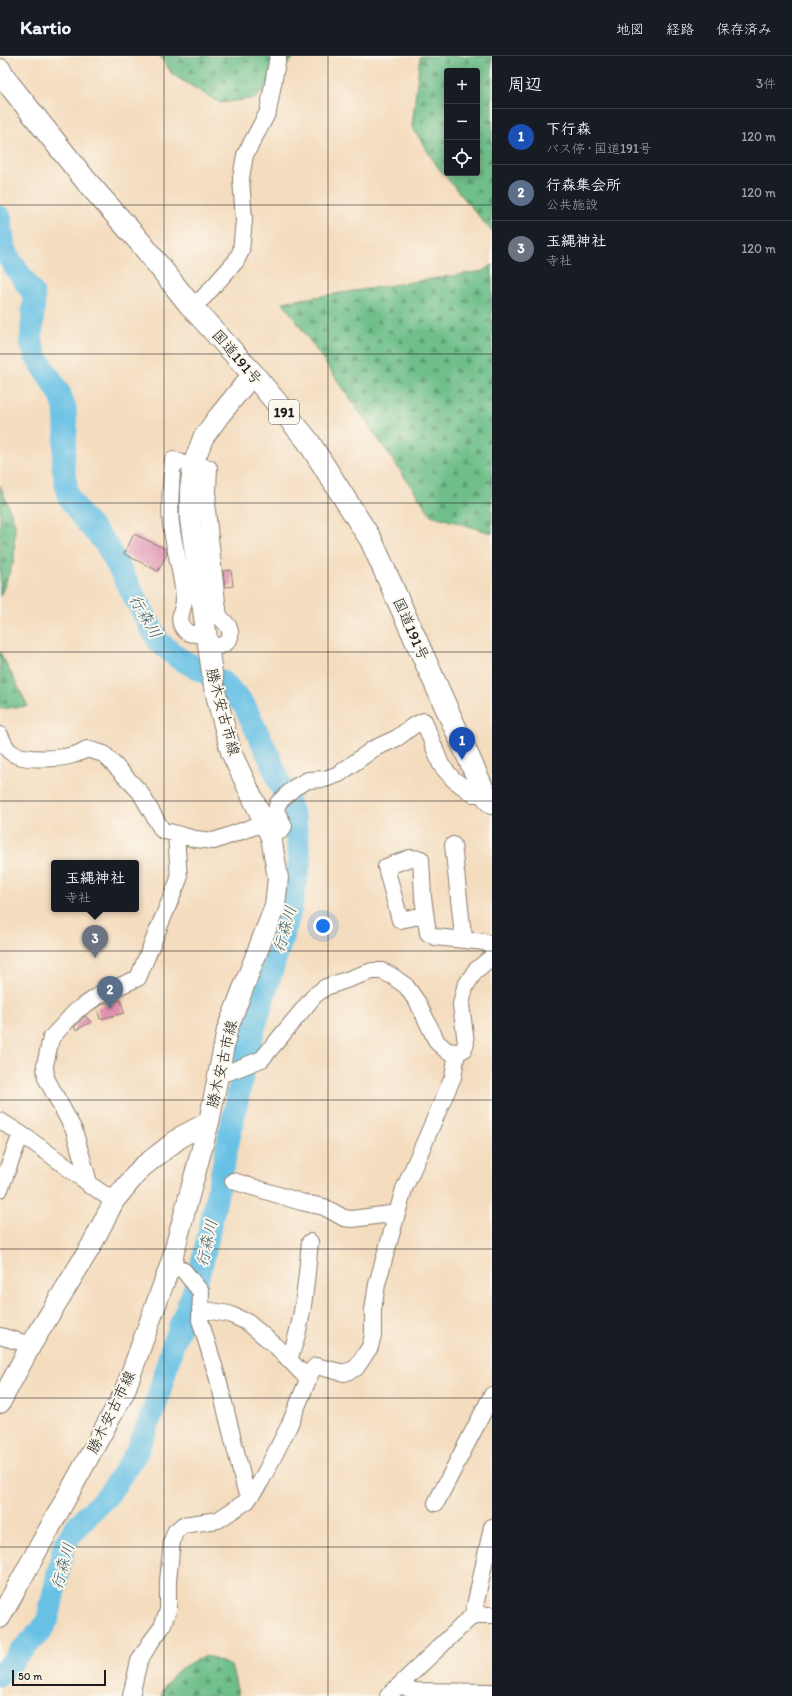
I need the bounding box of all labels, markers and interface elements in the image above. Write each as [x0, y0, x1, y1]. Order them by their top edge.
text: Kartio [20, 16, 71, 39]
text: 地図 [616, 21, 644, 38]
text: 経路 [666, 21, 694, 38]
text: 保存済み [716, 21, 772, 38]
map controls [444, 68, 480, 176]
button: + [444, 68, 480, 104]
text: 周辺 [508, 74, 542, 94]
text: 3件 [756, 76, 776, 91]
button: − [444, 104, 480, 140]
text: 下行森 [546, 120, 591, 138]
text: 1 [518, 129, 524, 144]
text: 120 m [741, 129, 776, 144]
button: locate [444, 140, 480, 176]
text: バス停 · 国道191号 [546, 141, 652, 156]
text: 行森集会所 [546, 176, 621, 194]
text: 2 [518, 185, 524, 200]
text: 120 m [741, 185, 776, 200]
text: 公共施設 [546, 197, 598, 212]
text: 玉縄神社 [546, 232, 606, 250]
text: 3 [517, 241, 525, 256]
text: 120 m [741, 241, 776, 256]
text: 寺社 [546, 253, 572, 268]
street label: 国道191号 [208, 326, 266, 388]
road number: 191 [269, 400, 299, 424]
water label: 行森川 [125, 591, 166, 642]
street label: 国道191号 [389, 595, 433, 663]
street label: 勝木安古市線 [203, 666, 243, 758]
pin: 1 [449, 727, 475, 760]
popup [51, 860, 139, 912]
text: 玉縄神社 [65, 869, 125, 887]
text: 寺社 [65, 890, 91, 905]
water label: 行森川 [269, 903, 300, 955]
your location [313, 916, 333, 936]
pin: 3 [82, 925, 108, 958]
pin: 2 [97, 976, 123, 1009]
street label: 勝木安古市線 [203, 1018, 241, 1110]
water label: 行森川 [192, 1218, 221, 1269]
street label: 勝木安古市線 [83, 1368, 139, 1456]
water label: 行森川 [47, 1540, 78, 1592]
scale bar [12, 1668, 106, 1687]
text: 50 m [18, 1670, 42, 1683]

